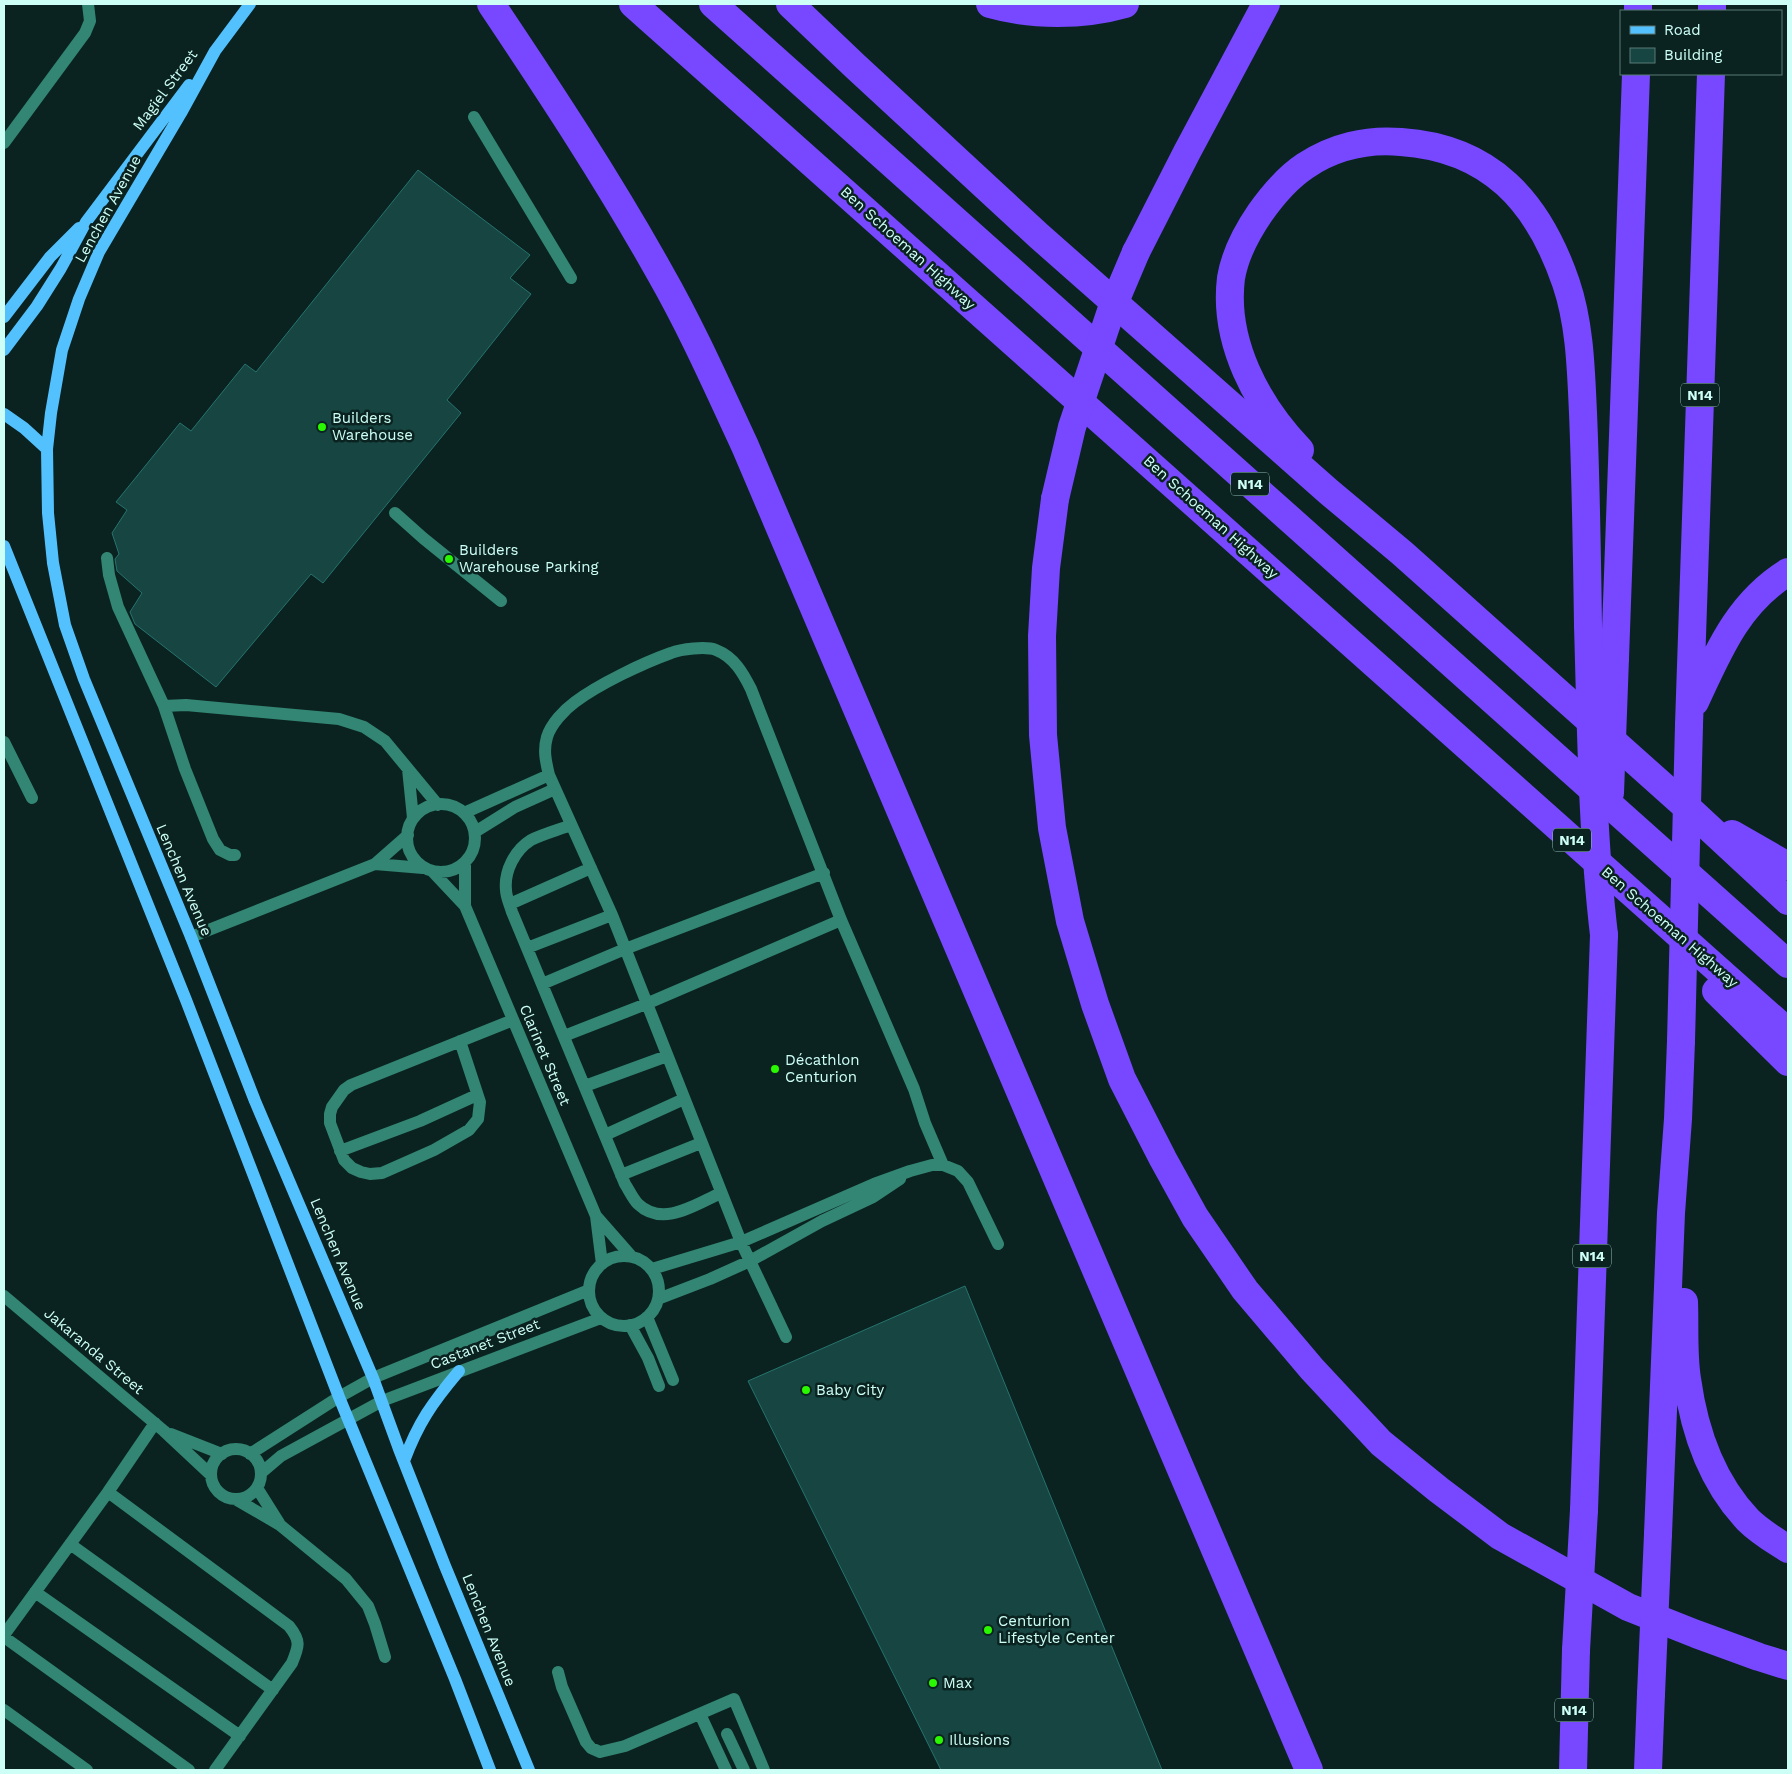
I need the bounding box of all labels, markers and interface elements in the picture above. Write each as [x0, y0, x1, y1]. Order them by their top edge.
legend [1620, 10, 1782, 75]
text: Road [1664, 21, 1701, 39]
street label: Magiel Street [129, 46, 202, 134]
text: Building [1664, 46, 1722, 64]
street label: Lenchen Avenue [71, 152, 145, 266]
street label: Ben Schoeman Highway [837, 183, 979, 314]
road number: N14 [1681, 384, 1719, 406]
place label: Builders Warehouse [332, 409, 413, 444]
marker: Builders Warehouse [316, 421, 328, 433]
street label: Ben Schoeman Highway [1140, 452, 1282, 583]
road number: N14 [1231, 472, 1269, 496]
place label: Builders Warehouse Parking [459, 541, 599, 576]
marker: Builders Warehouse Parking [443, 553, 455, 565]
street label: Lenchen Avenue [152, 821, 216, 939]
road number: N14 [1553, 828, 1591, 852]
street label: Ben Schoeman Highway [1598, 863, 1742, 991]
street label: Clarinet Street [516, 1002, 575, 1109]
place label: Décathlon Centurion [785, 1051, 860, 1086]
marker: Décathlon Centurion [769, 1063, 781, 1075]
street label: Lenchen Avenue [306, 1195, 370, 1313]
road number: N14 [1573, 1244, 1611, 1268]
street label: Jakaranda Street [40, 1304, 148, 1399]
street label: Castanet Street [428, 1315, 543, 1373]
place label: Baby City [816, 1381, 885, 1399]
marker: Baby City [800, 1384, 812, 1396]
street label: Lenchen Avenue [458, 1571, 520, 1689]
place label: Centurion Lifestyle Center [998, 1612, 1115, 1647]
marker: Centurion Lifestyle Center [982, 1624, 994, 1636]
place label: Max [943, 1674, 972, 1692]
marker: Max [927, 1677, 939, 1689]
road number: N14 [1555, 1698, 1593, 1722]
place label: Illusions [949, 1731, 1010, 1749]
marker: Illusions [933, 1734, 945, 1746]

